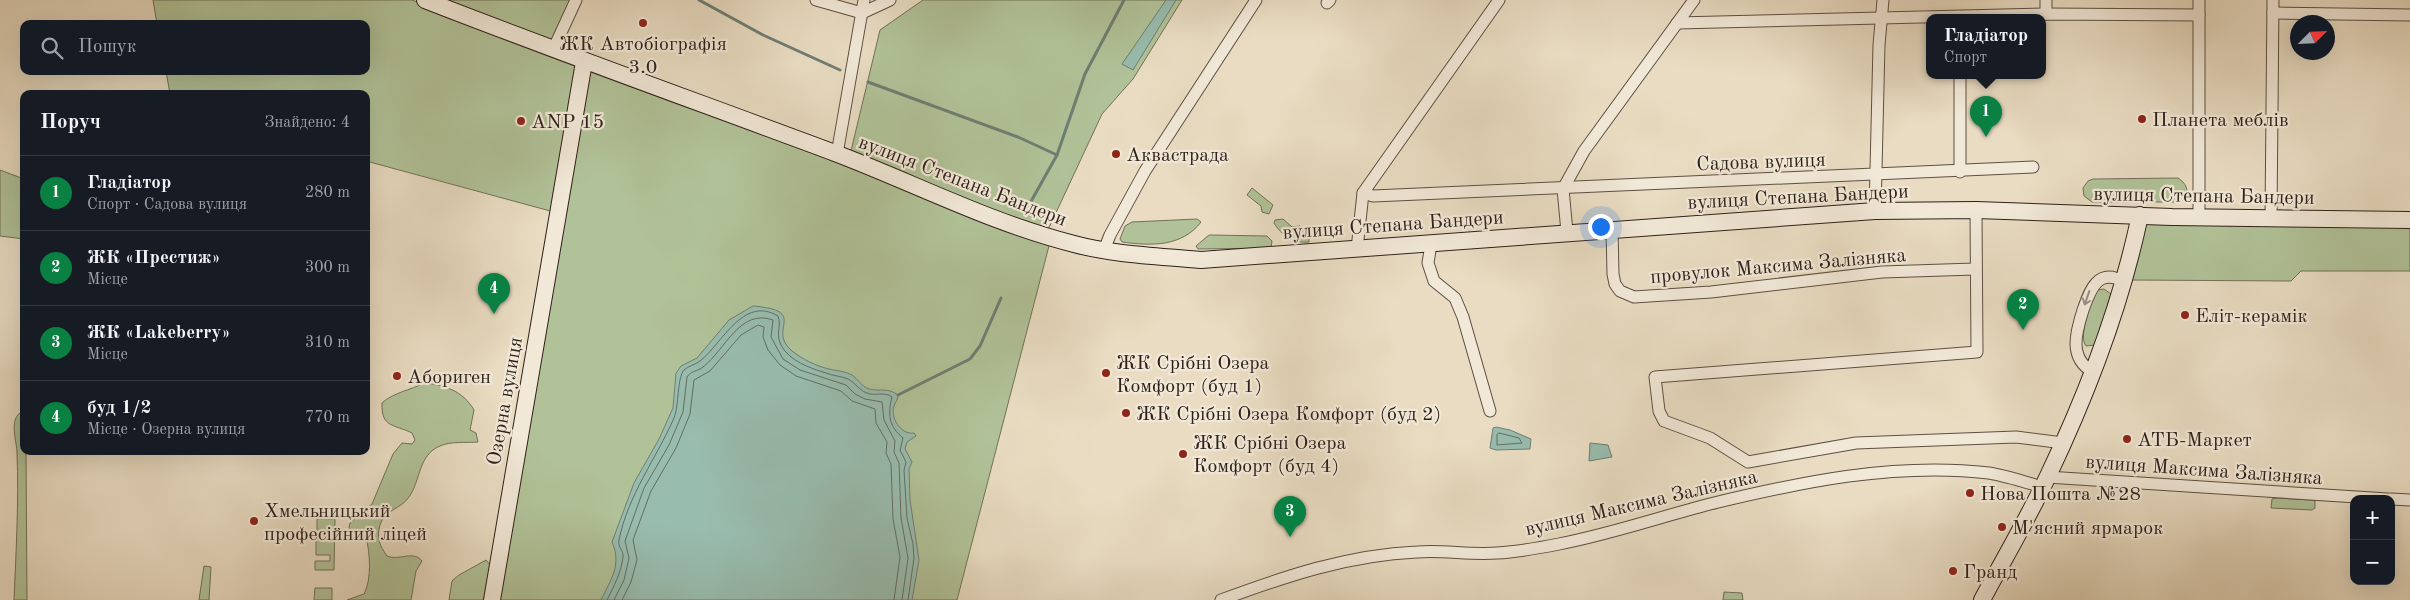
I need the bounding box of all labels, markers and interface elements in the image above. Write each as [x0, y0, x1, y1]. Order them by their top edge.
popup [1926, 14, 2046, 79]
north arrow [2290, 15, 2335, 60]
marker: ЖК Автобіографія 3.0 [637, 17, 649, 29]
search box [20, 20, 370, 75]
text: Гладіатор [1944, 27, 2028, 46]
icon: search [38, 34, 66, 62]
place label: ЖК Автобіографія 3.0 [559, 35, 727, 78]
text: Пошук [78, 38, 136, 57]
text: Спорт [1944, 50, 1987, 66]
pin: 1 [1970, 96, 2002, 137]
place label: Планета меблів [2152, 111, 2289, 131]
text: Поруч [40, 112, 101, 133]
place label: ANP 15 [531, 113, 604, 133]
marker: Планета меблів [2136, 113, 2148, 125]
text: Знайдено: 4 [265, 115, 350, 131]
marker: ANP 15 [515, 115, 527, 127]
street label: вулиця Степана Бандери [855, 133, 1069, 231]
place label: Аквастрада [1126, 146, 1229, 166]
marker: Аквастрада [1110, 148, 1122, 160]
street label: Садова вулиця [1696, 151, 1826, 175]
text: Гладіатор [87, 174, 171, 193]
street label: вулиця Степана Бандери [1687, 182, 1909, 214]
text: 1 [51, 185, 61, 201]
text: 280 m [305, 185, 350, 201]
street label: вулиця Степана Бандери [2093, 185, 2315, 209]
text: Спорт · Садова вулиця [87, 197, 247, 213]
street label: вулиця Степана Бандери [1282, 208, 1504, 244]
your location [1588, 214, 1614, 240]
street label: провулок Максима Залізняка [1649, 246, 1907, 288]
text: ЖК «Престиж» [87, 249, 221, 268]
text: 2 [51, 260, 61, 276]
text: 300 m [305, 260, 350, 276]
text: Місце [87, 272, 128, 288]
pin: 4 [478, 273, 510, 314]
pin: 2 [2007, 289, 2039, 330]
one-way arrow [2082, 290, 2091, 305]
place label: Еліт-керамік [2195, 307, 2308, 327]
marker: Еліт-керамік [2179, 309, 2191, 321]
text: ЖК «Lakeberry» [87, 324, 231, 343]
text: 3 [51, 335, 61, 351]
text: 310 m [305, 335, 350, 351]
street label: Озерна вулиця [485, 336, 527, 467]
text: Місце [87, 347, 128, 363]
place label: ЖК Срібні Озера Комфорт (буд 1) [1116, 354, 1270, 397]
marker: ЖК Срібні Озера Комфорт (буд 1) [1100, 367, 1112, 379]
place label: Абориген [407, 368, 491, 388]
marker: Абориген [391, 370, 403, 382]
text: буд 1/2 [87, 399, 152, 418]
place label: ЖК Срібні Озера Комфорт (буд 2) [1136, 405, 1441, 425]
marker: ЖК Срібні Озера Комфорт (буд 2) [1120, 407, 1132, 419]
text: 4 [51, 410, 61, 426]
text: 770 m [305, 410, 350, 426]
text: Місце · Озерна вулиця [87, 422, 245, 438]
place label: АТБ-Маркет [2137, 431, 2252, 451]
marker: АТБ-Маркет [2121, 433, 2133, 445]
place label: ЖК Срібні Озера Комфорт (буд 4) [1193, 434, 1347, 477]
marker: ЖК Срібні Озера Комфорт (буд 4) [1177, 448, 1189, 460]
street label: вулиця Максима Залізняка [2085, 453, 2323, 489]
street label: вулиця Максима Залізняка [1523, 467, 1760, 540]
place label: Нова Пошта №28 [1980, 485, 2141, 505]
marker: Нова Пошта №28 [1964, 487, 1976, 499]
map controls [2350, 495, 2395, 585]
button: + [2350, 495, 2395, 540]
pin: 3 [1274, 496, 1306, 537]
place label: Хмельницький професійний ліцей [264, 502, 427, 545]
marker: Хмельницький професійний ліцей [248, 515, 260, 527]
place label: М'ясний ярмарок [2012, 519, 2163, 539]
marker: М'ясний ярмарок [1996, 521, 2008, 533]
button: − [2350, 540, 2395, 585]
place label: Гранд [1963, 563, 2017, 583]
marker: Гранд [1947, 565, 1959, 577]

